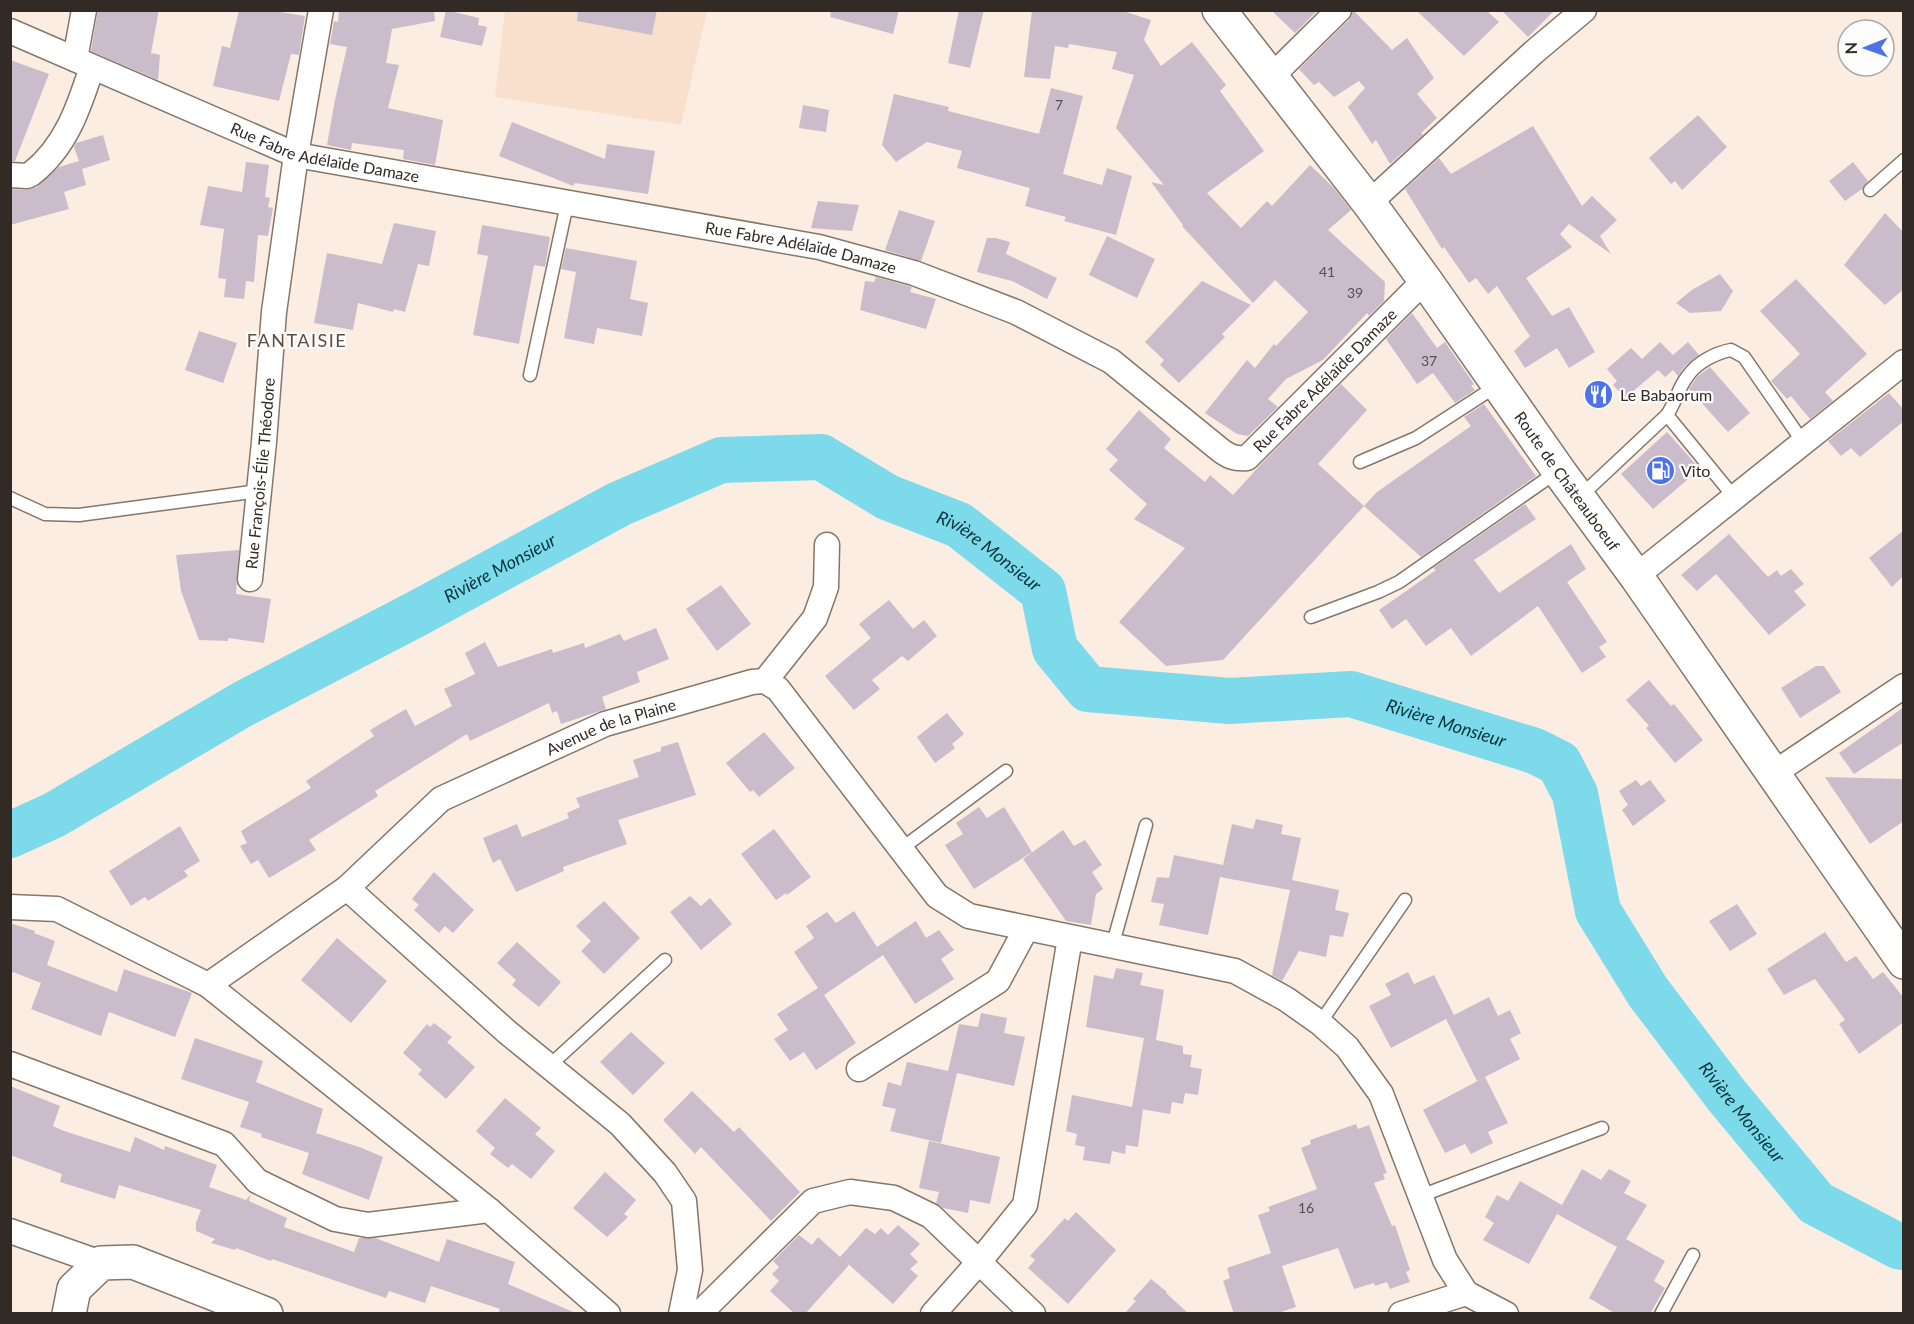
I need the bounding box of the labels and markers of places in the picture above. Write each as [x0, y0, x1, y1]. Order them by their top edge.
restaurant icon: Le Babaorum [1583, 379, 1615, 411]
place label: Le Babaorum [1620, 385, 1712, 404]
fuel station icon: Vito [1644, 455, 1676, 487]
place label: Vito [1681, 461, 1710, 480]

